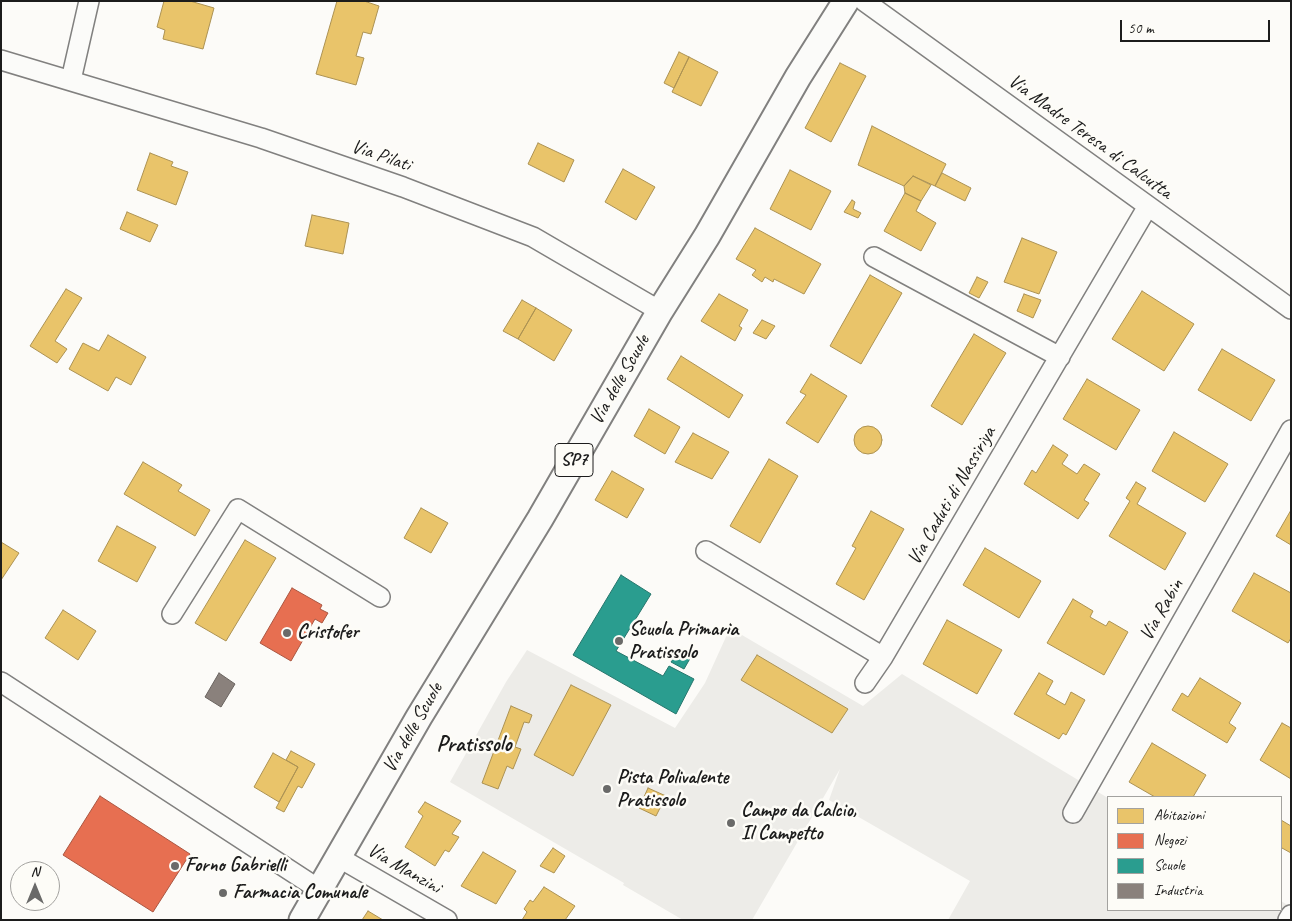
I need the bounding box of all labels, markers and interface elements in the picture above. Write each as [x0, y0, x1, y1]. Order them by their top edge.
scale bar [1122, 10, 1272, 42]
text: 50 m [1128, 19, 1154, 38]
street label: Via Madre Teresa di Calcutta [1003, 69, 1177, 205]
street label: Via Pilati [348, 135, 414, 177]
street label: Via delle Scuole [585, 331, 655, 429]
street label: Via Caduti di Nassiriya [903, 423, 1001, 569]
road number: SP7 [555, 444, 593, 476]
street label: Via Rabin [1135, 575, 1189, 645]
place label: Scuola Primaria Pratissolo [629, 618, 738, 665]
place label: Cristofer [297, 621, 358, 645]
marker: Cristofer [281, 627, 293, 639]
marker: Scuola Primaria Pratissolo [613, 635, 625, 647]
street label: Via delle Scuole [378, 679, 448, 777]
district label: Pratissolo [437, 732, 511, 758]
place label: Pista Polivalente Pratissolo [617, 766, 728, 813]
marker: Pista Polivalente Pratissolo [601, 783, 613, 795]
legend [1107, 796, 1282, 911]
place label: Campo da Calcio, Il Campetto [741, 799, 857, 846]
text: Abitazioni [1154, 806, 1204, 825]
marker: Campo da Calcio, Il Campetto [725, 817, 737, 829]
text: Negozi [1154, 831, 1186, 850]
street label: Via Manzini [363, 838, 445, 900]
place label: Forno Gabrielli [185, 854, 286, 878]
text: Scuole [1154, 856, 1185, 875]
marker: Forno Gabrielli [169, 860, 181, 872]
north arrow [10, 861, 60, 911]
text: N [31, 863, 39, 880]
place label: Farmacia Comunale [233, 881, 367, 905]
text: Industria [1154, 881, 1202, 900]
marker: Farmacia Comunale [217, 887, 229, 899]

